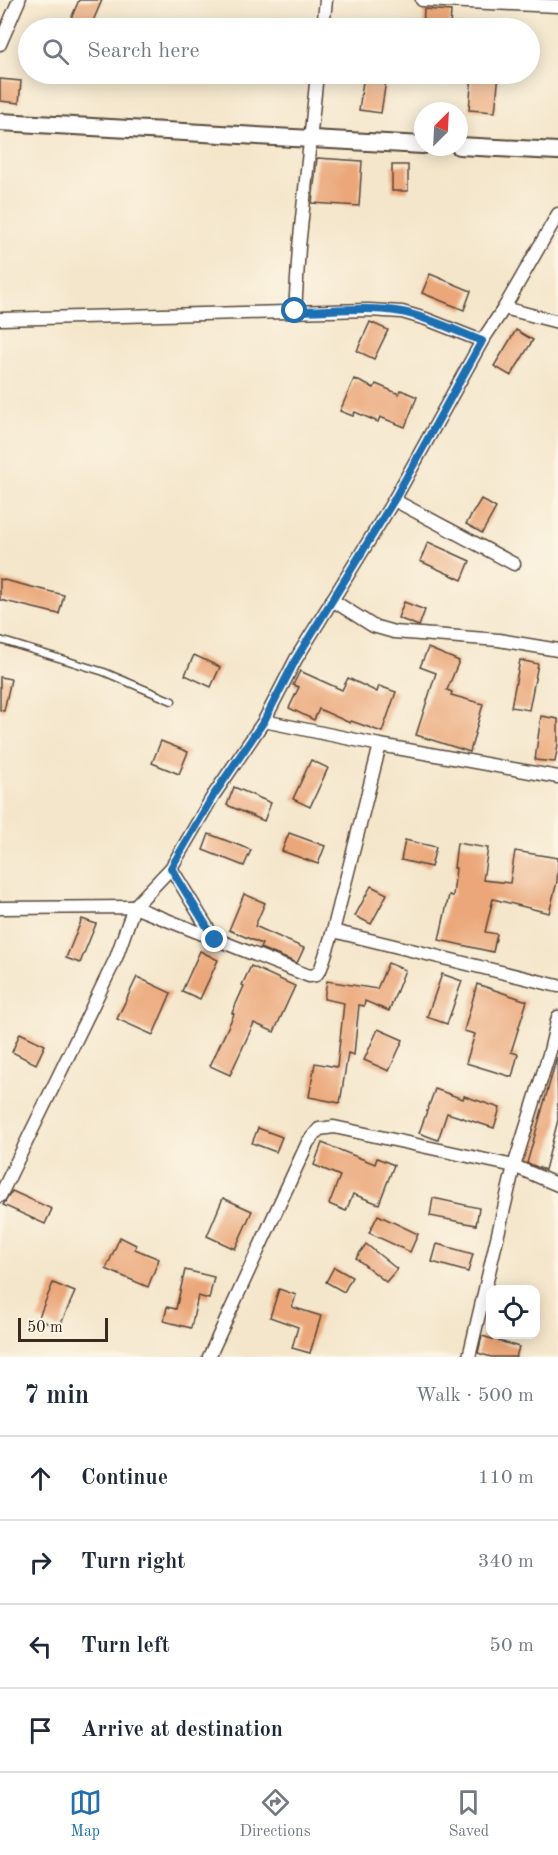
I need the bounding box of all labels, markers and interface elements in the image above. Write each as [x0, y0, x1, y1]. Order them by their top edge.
search box [18, 18, 540, 84]
icon: search [39, 35, 72, 68]
text: Search here [87, 40, 200, 62]
north arrow [414, 102, 468, 156]
route start [281, 297, 307, 323]
route end [201, 926, 227, 952]
map controls [486, 1285, 540, 1339]
button: locate [486, 1285, 540, 1339]
scale bar [18, 1315, 108, 1342]
text: 50 m [27, 1320, 63, 1336]
text: 7 min [24, 1383, 89, 1409]
text: Walk · 500 m [415, 1386, 534, 1406]
icon: ahead [24, 1462, 57, 1495]
text: Continue [81, 1467, 168, 1489]
text: 110 m [478, 1468, 534, 1488]
icon: right [24, 1546, 57, 1579]
text: Turn right [81, 1551, 185, 1573]
text: 340 m [478, 1552, 534, 1572]
icon: left [24, 1630, 57, 1663]
text: Turn left [81, 1635, 170, 1657]
text: 50 m [489, 1636, 534, 1656]
icon: arrive [24, 1714, 57, 1747]
text: Arrive at destination [81, 1719, 283, 1741]
tab: Map [69, 1786, 102, 1842]
tab: Directions [240, 1786, 311, 1842]
tab: Saved [448, 1786, 489, 1842]

